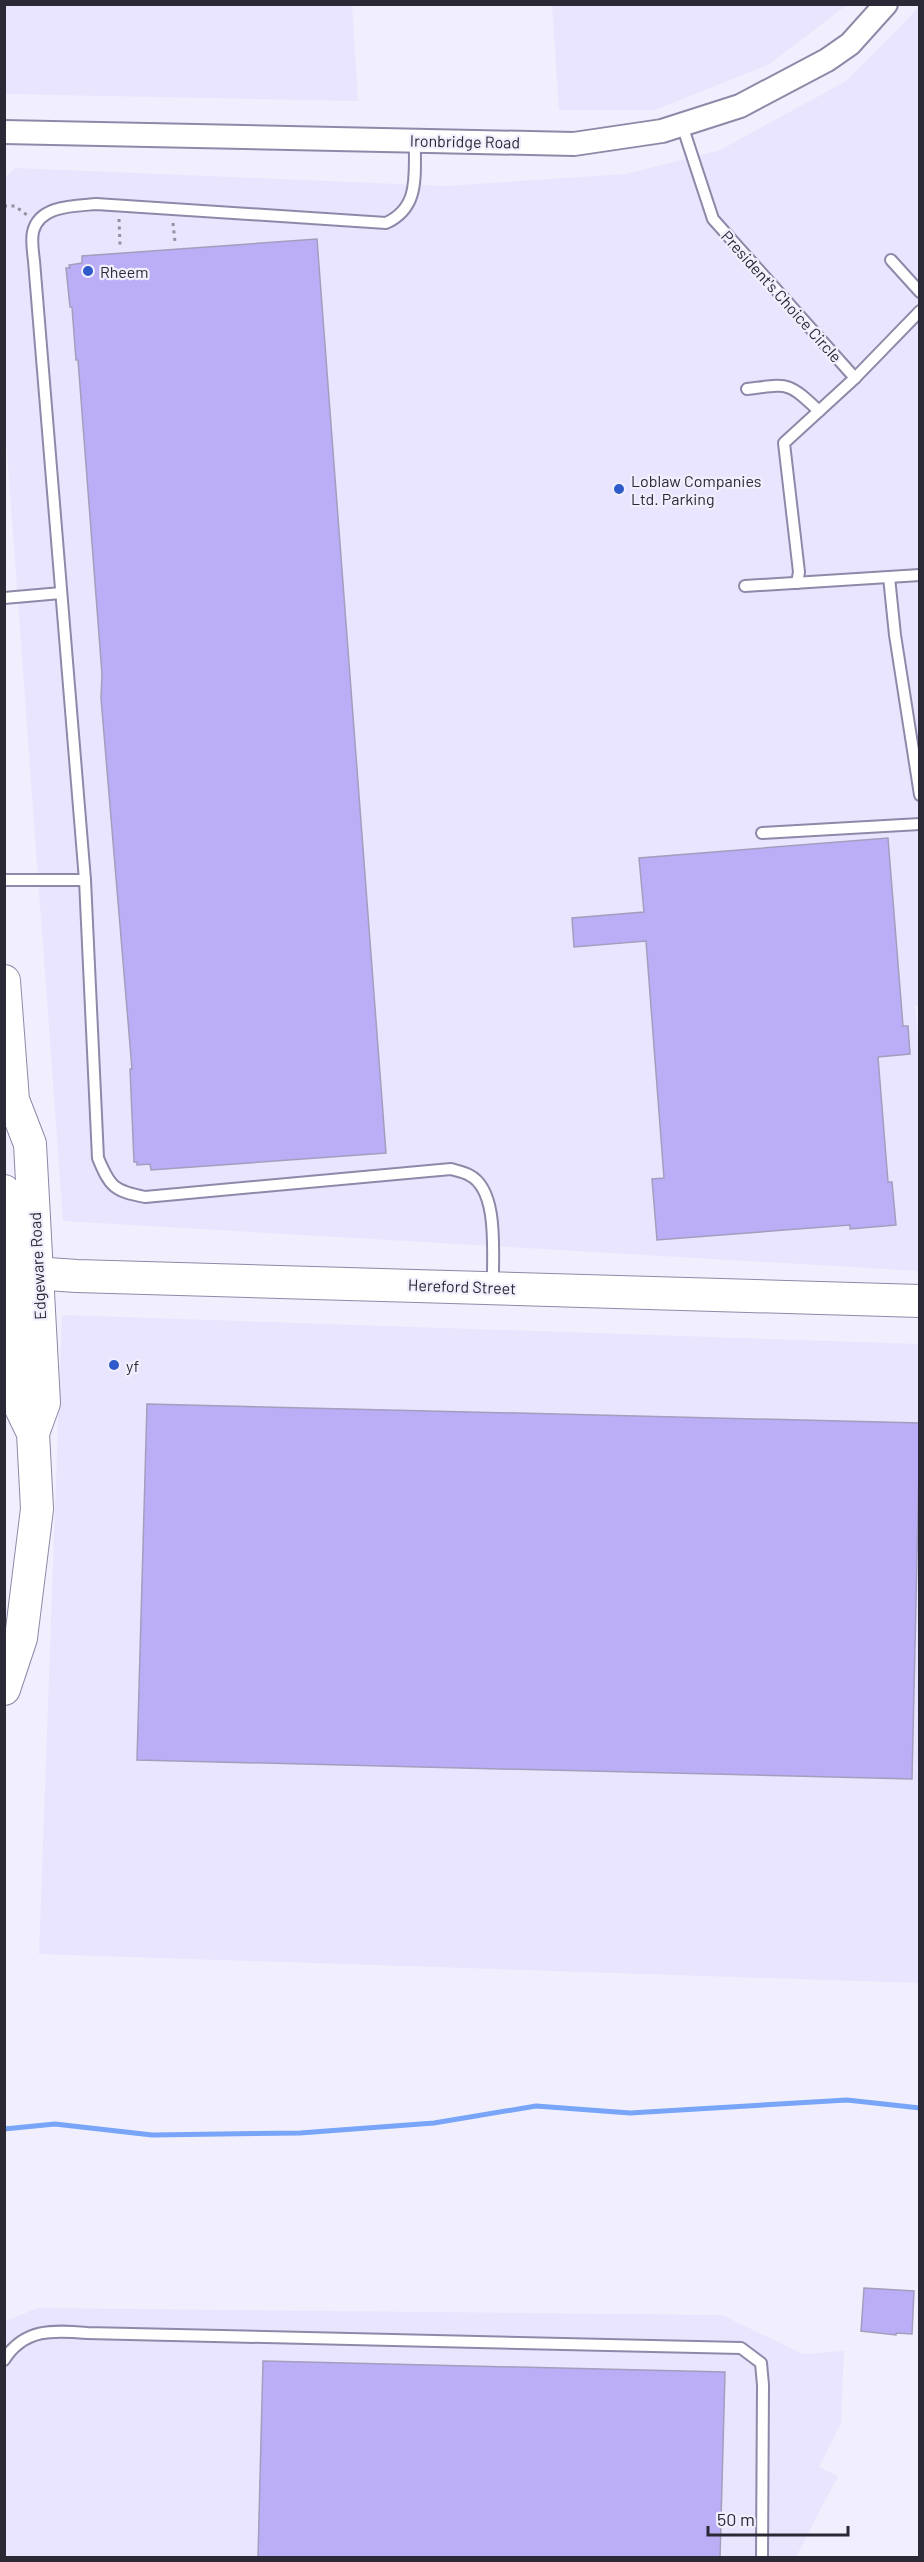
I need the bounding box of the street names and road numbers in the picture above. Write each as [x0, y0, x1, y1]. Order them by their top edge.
street label: Ironbridge Road [410, 131, 520, 151]
street label: President's Choice Circle [718, 226, 846, 366]
street label: Edgeware Road [25, 1212, 49, 1320]
street label: Hereford Street [408, 1275, 516, 1297]

